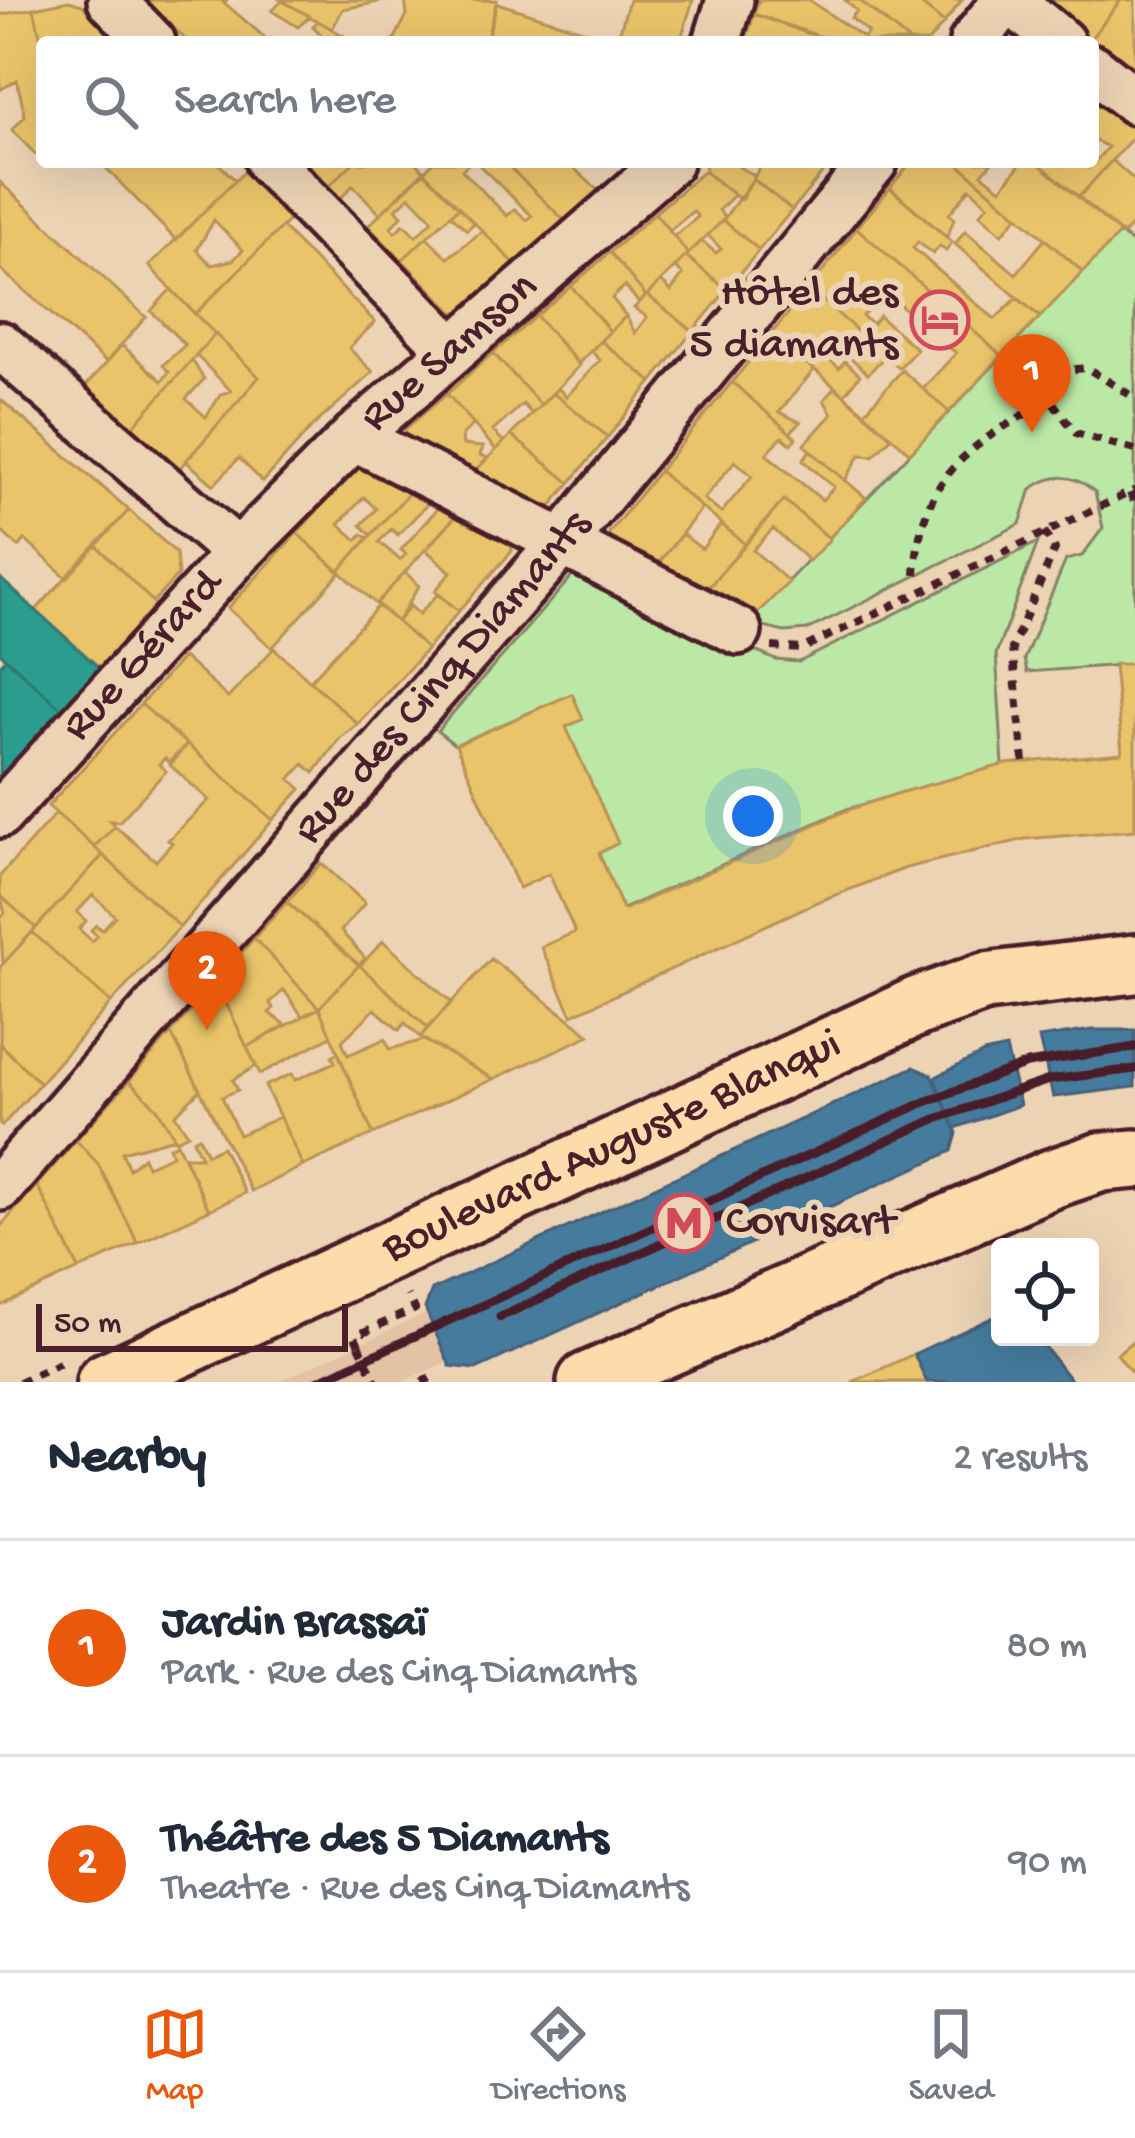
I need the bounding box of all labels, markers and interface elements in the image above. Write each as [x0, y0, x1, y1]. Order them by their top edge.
search box [36, 36, 1099, 168]
icon: search [78, 69, 144, 135]
text: Search here [174, 76, 396, 129]
street label: Rue Samson [351, 261, 550, 445]
place label: Hôtel des 5 diamants [689, 268, 899, 373]
hotel icon: Hôtel des 5 diamants [909, 289, 971, 351]
pin: 1 [993, 334, 1071, 433]
street label: Rue des Cinq Diamants [284, 499, 604, 856]
street label: Rue Gérard [52, 557, 237, 753]
your location [723, 786, 783, 846]
pin: 2 [168, 931, 246, 1030]
street label: Boulevard Auguste Blanqui [374, 1019, 850, 1277]
metro station icon: Corvisart [653, 1192, 715, 1254]
place label: Corvisart [726, 1197, 899, 1250]
map controls [991, 1238, 1099, 1346]
button: locate [991, 1238, 1099, 1346]
scale bar [36, 1298, 348, 1351]
text: 50 m [54, 1306, 121, 1344]
text: Nearby [48, 1430, 206, 1490]
text: 2 results [953, 1437, 1087, 1483]
text: Jardin Brassaï [162, 1598, 427, 1651]
text: 1 [79, 1625, 95, 1671]
text: 80 m [1007, 1625, 1087, 1671]
text: Park · Rue des Cinq Diamants [162, 1651, 636, 1697]
text: Théâtre des 5 Diamants [162, 1814, 608, 1867]
text: 2 [77, 1841, 97, 1887]
text: 90 m [1008, 1841, 1087, 1887]
text: Theatre · Rue des Cinq Diamants [162, 1867, 689, 1913]
tab: Map [142, 2001, 208, 2111]
tab: Directions [491, 2001, 625, 2111]
tab: Saved [909, 2001, 993, 2111]

